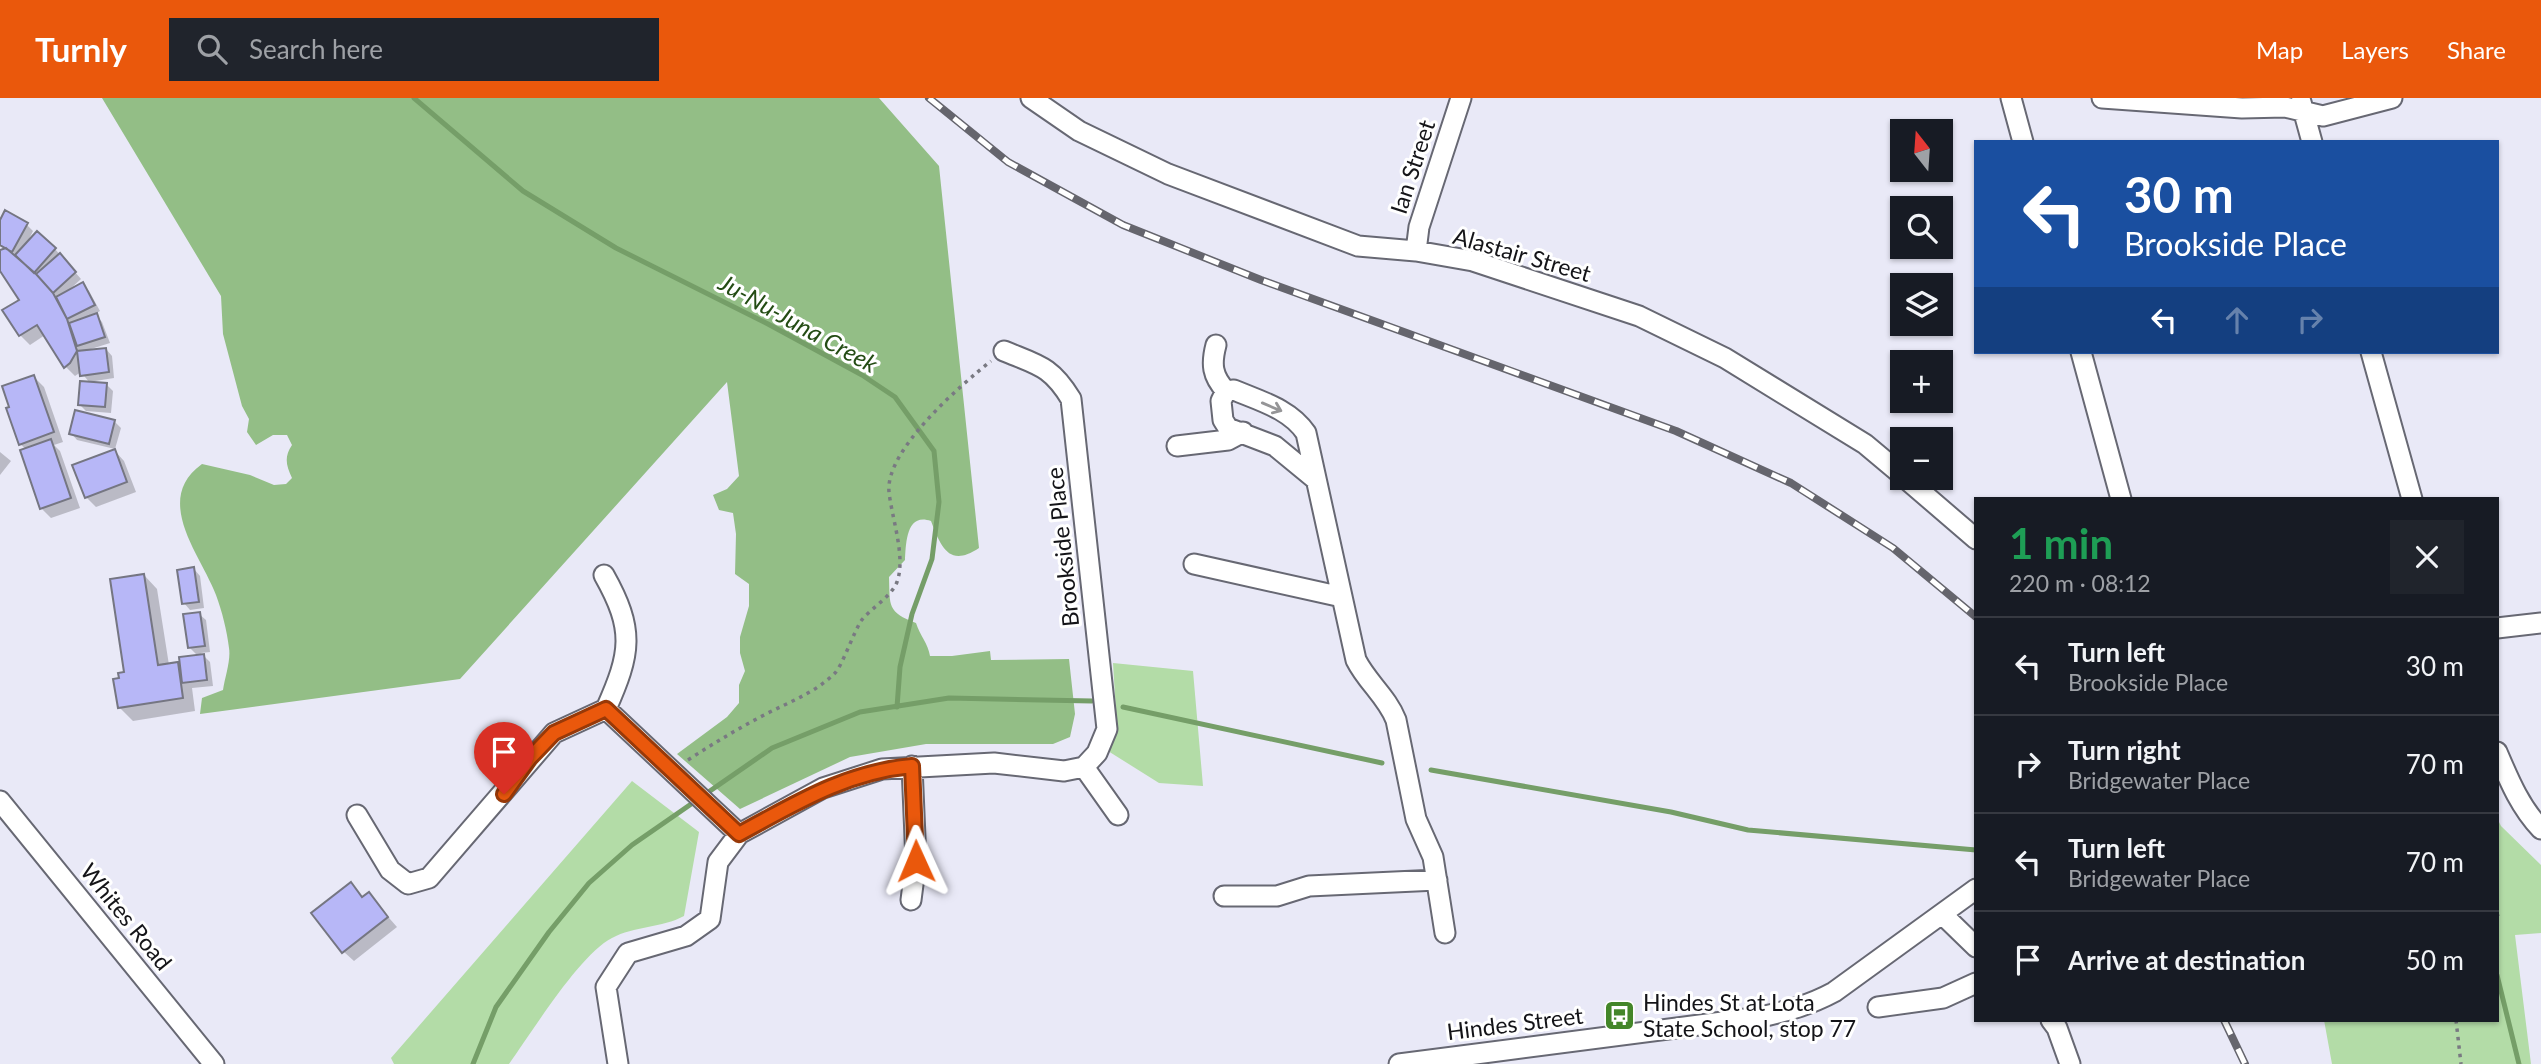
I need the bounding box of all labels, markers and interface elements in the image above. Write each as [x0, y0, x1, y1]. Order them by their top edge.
search box [169, 18, 659, 81]
text: Turnly [35, 29, 127, 69]
icon: search [193, 30, 231, 68]
text: Search here [249, 33, 383, 65]
text: Map [2256, 35, 2303, 64]
text: Layers [2341, 35, 2409, 64]
text: Share [2447, 35, 2506, 64]
street label: Ian Street [1384, 116, 1441, 217]
north arrow [1890, 119, 1953, 182]
map controls [1890, 119, 1953, 490]
text: 30 m [2124, 165, 2234, 223]
icon: left [2009, 168, 2100, 259]
button: search [1890, 196, 1953, 259]
street label: Alastair Street [1450, 221, 1595, 287]
text: Brookside Place [2124, 224, 2347, 263]
water label: Ju-Nu-Juna Creek [714, 267, 884, 378]
button: layers [1890, 273, 1953, 336]
icon: left [2145, 301, 2183, 339]
icon: ahead [2218, 301, 2256, 339]
icon: right [2291, 301, 2329, 339]
button: + [1890, 350, 1953, 413]
one-way arrow [1261, 401, 1282, 414]
button: − [1890, 427, 1953, 490]
street label: Brookside Place [1040, 466, 1084, 628]
text: 1 min [2009, 518, 2113, 568]
button: close [2390, 520, 2464, 594]
text: 220 m · 08:12 [2009, 569, 2151, 597]
text: Turn left [2068, 636, 2165, 668]
icon: left [2009, 647, 2047, 685]
text: 30 m [2406, 650, 2464, 682]
text: Brookside Place [2068, 668, 2228, 696]
pin [474, 722, 534, 794]
icon: arrive [485, 733, 523, 771]
text: Turn right [2068, 734, 2181, 766]
icon: right [2009, 745, 2047, 783]
text: 70 m [2406, 748, 2464, 780]
text: Bridgewater Place [2068, 766, 2250, 794]
position arrow [879, 824, 953, 898]
text: Turn left [2068, 832, 2165, 864]
icon: left [2009, 843, 2047, 881]
text: 70 m [2406, 846, 2464, 878]
street label: Whites Road [75, 857, 178, 975]
text: Bridgewater Place [2068, 864, 2250, 892]
icon: arrive [2009, 941, 2047, 979]
text: Arrive at destination [2068, 944, 2305, 976]
text: 50 m [2406, 944, 2464, 976]
place label: Hindes St at Lota State School, stop 77 [1643, 988, 1856, 1042]
bus stop icon: Hindes St at Lota State School, stop 77 [1603, 999, 1637, 1033]
street label: Hindes Street [1445, 1001, 1585, 1045]

